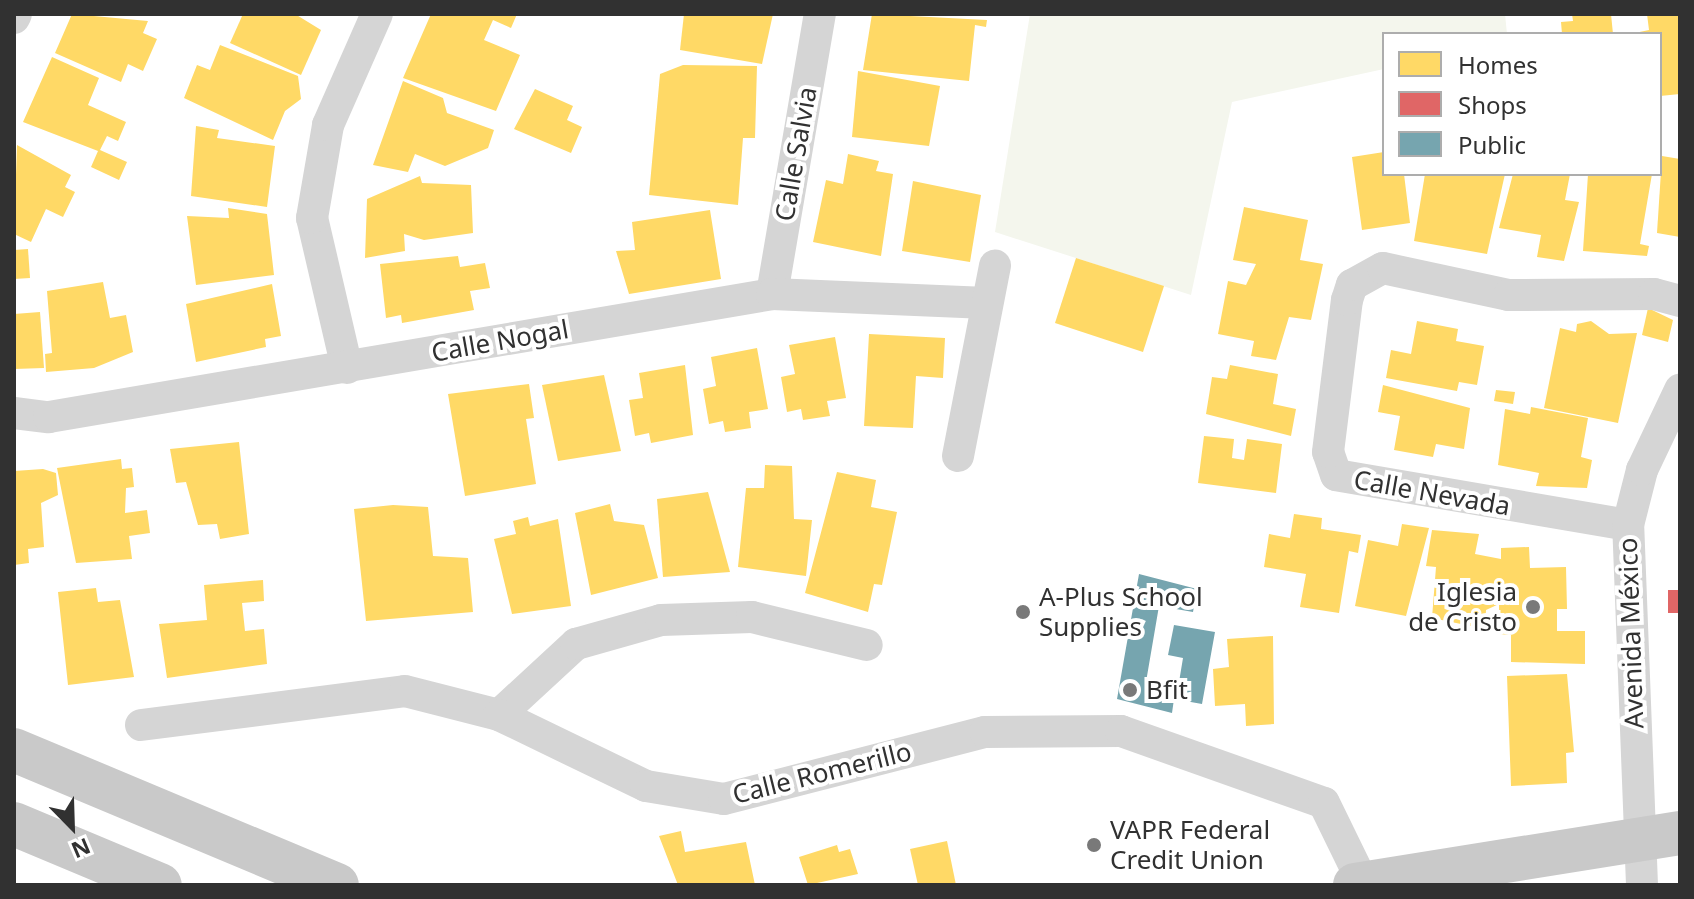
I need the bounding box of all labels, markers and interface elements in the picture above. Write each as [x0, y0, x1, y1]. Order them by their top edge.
legend [1382, 32, 1662, 176]
text: Homes [1458, 48, 1538, 81]
street label: Calle Salvia [769, 84, 823, 224]
text: Shops [1458, 88, 1527, 121]
text: Public [1458, 128, 1526, 161]
street label: Calle Nogal [429, 314, 571, 368]
street label: Calle Nevada [1351, 464, 1513, 522]
street label: Avenida México [1612, 537, 1650, 729]
place label: Iglesia de Cristo [1408, 576, 1517, 638]
place label: A-Plus School Supplies [1039, 581, 1203, 642]
marker: Iglesia de Cristo [1524, 598, 1542, 616]
marker: A-Plus School Supplies [1014, 603, 1032, 621]
place label: Bfit [1146, 674, 1188, 706]
marker: Bfit [1121, 681, 1139, 699]
street label: Calle Romerillo [729, 736, 915, 810]
north arrow [32, 787, 112, 867]
place label: VAPR Federal Credit Union [1110, 814, 1270, 876]
text: N [67, 832, 95, 866]
marker: VAPR Federal Credit Union [1085, 836, 1103, 854]

